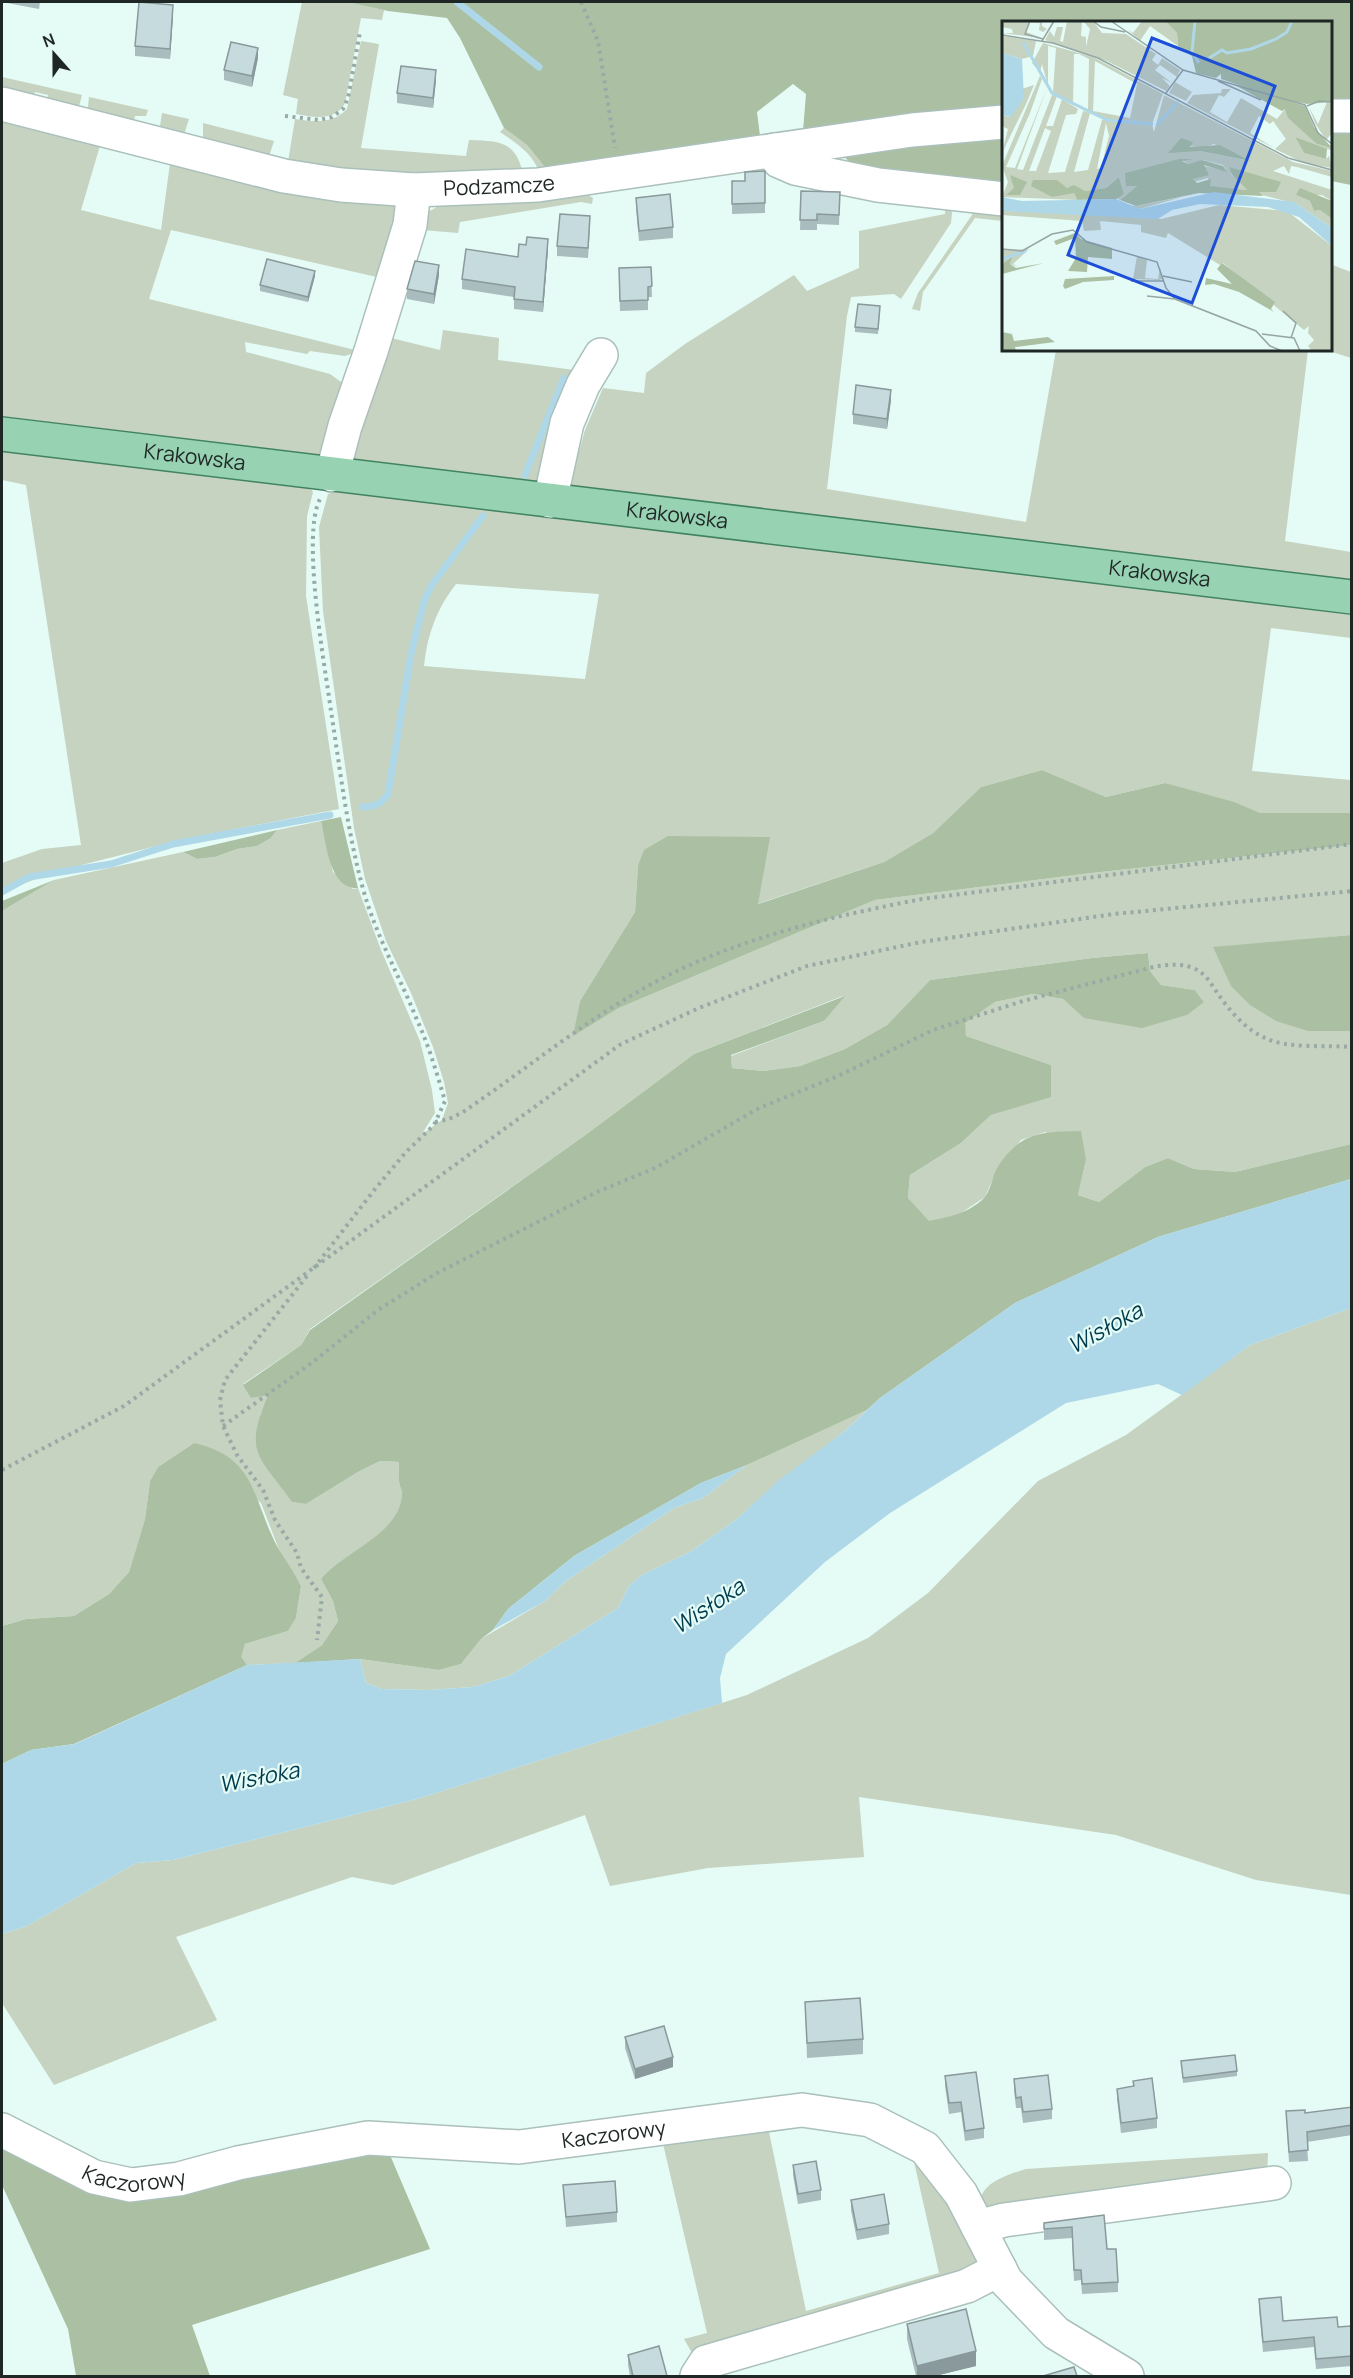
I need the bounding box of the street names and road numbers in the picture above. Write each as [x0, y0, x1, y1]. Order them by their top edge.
street label: Podzamcze [443, 168, 556, 202]
street label: Krakowska [142, 436, 247, 476]
street label: Krakowska [625, 494, 730, 535]
street label: Krakowska [1107, 553, 1212, 593]
street label: Kaczorowy [560, 2113, 668, 2154]
street label: Kaczorowy [78, 2158, 189, 2198]

